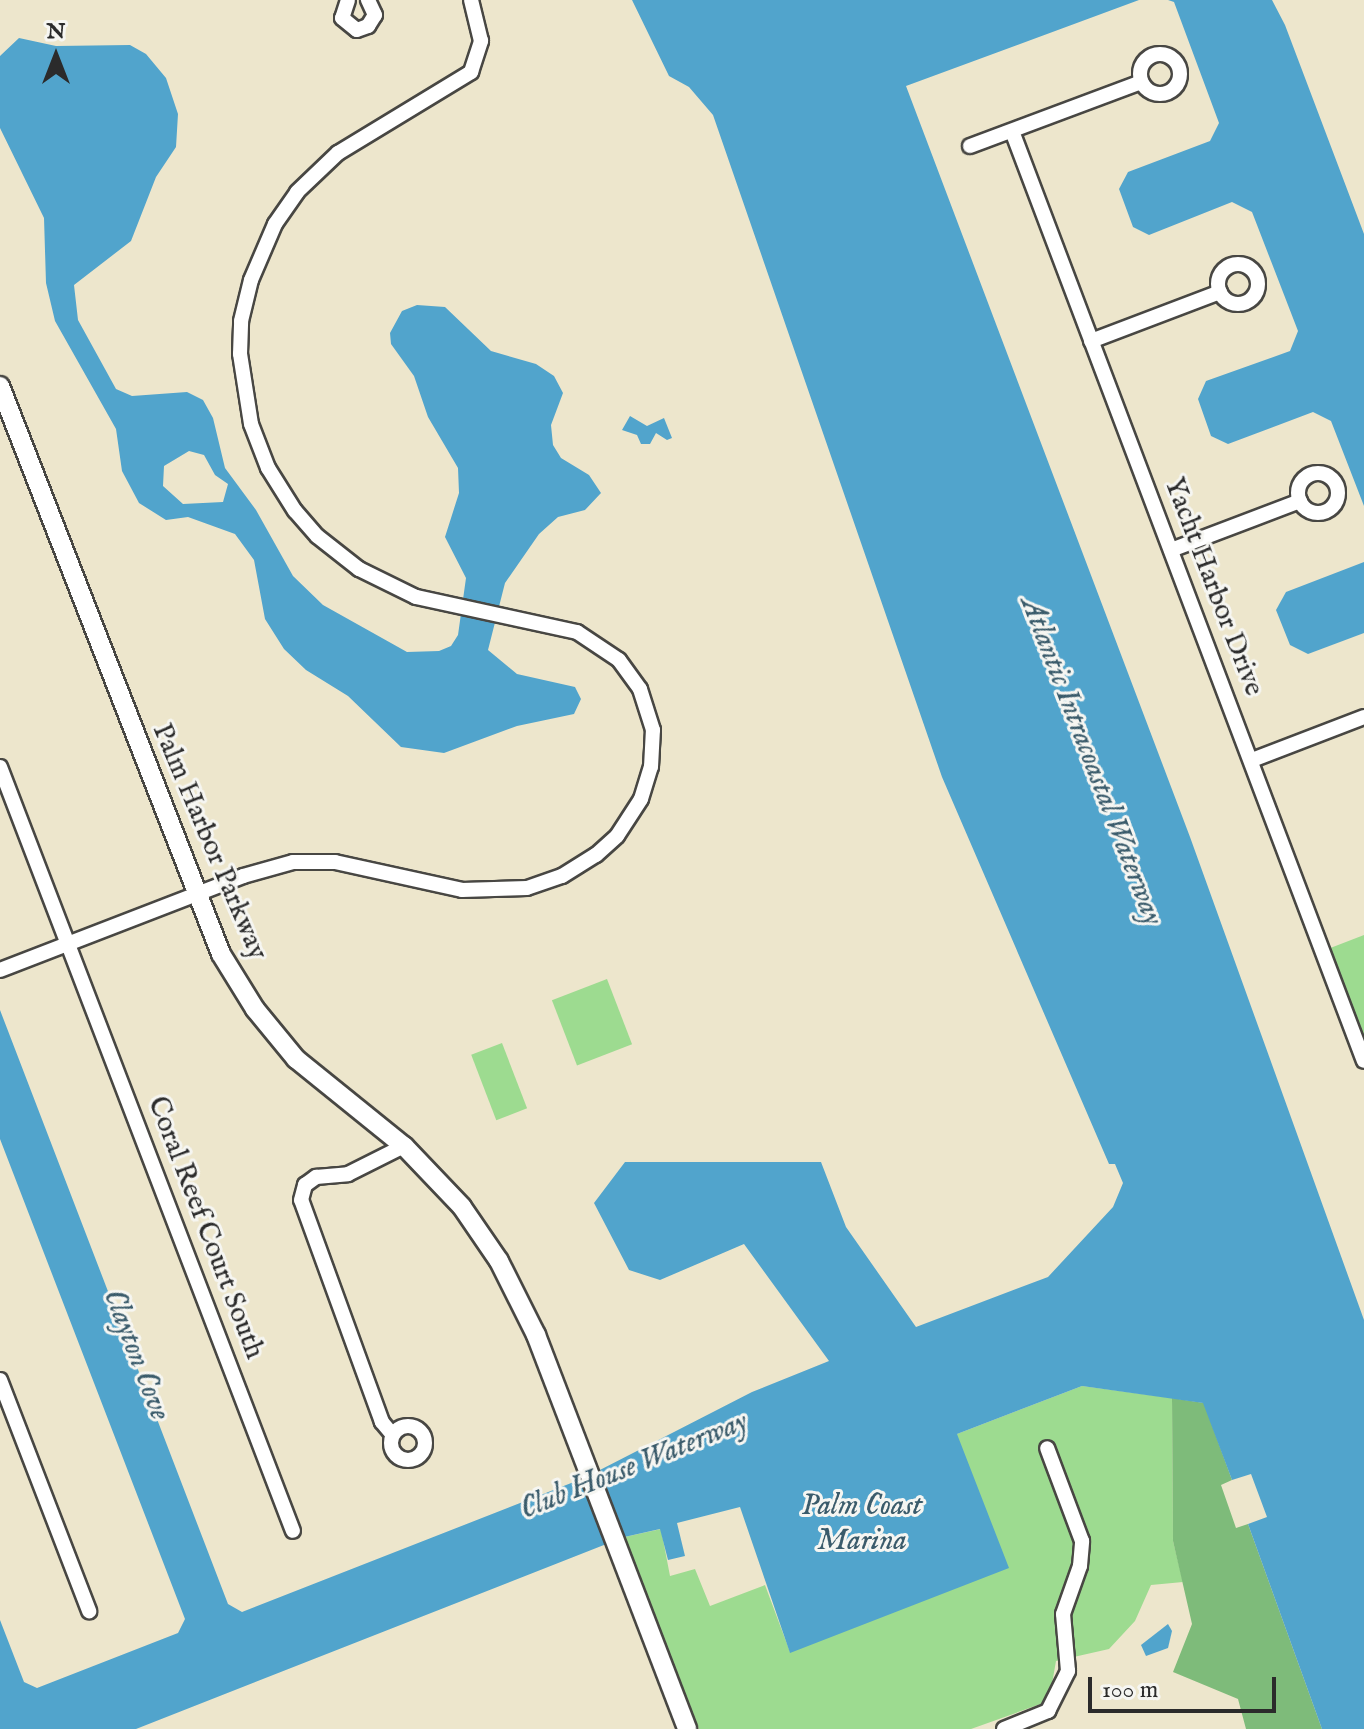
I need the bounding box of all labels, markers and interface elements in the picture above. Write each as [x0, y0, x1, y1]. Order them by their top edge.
north arrow [16, 16, 96, 96]
text: N [46, 18, 66, 46]
street label: Yacht Harbor Drive [1156, 473, 1270, 701]
water label: Atlantic Intracoastal Waterway [1012, 592, 1170, 930]
street label: Palm Harbor Parkway [144, 719, 274, 965]
street label: Coral Reef Court South [139, 1092, 271, 1364]
water label: Clayton Cove [95, 1284, 177, 1426]
water label: Club House Waterway [515, 1404, 753, 1528]
water label: Palm Coast Marina [801, 1488, 923, 1558]
scale bar [1092, 1661, 1280, 1711]
text: 100 m [1102, 1675, 1158, 1706]

